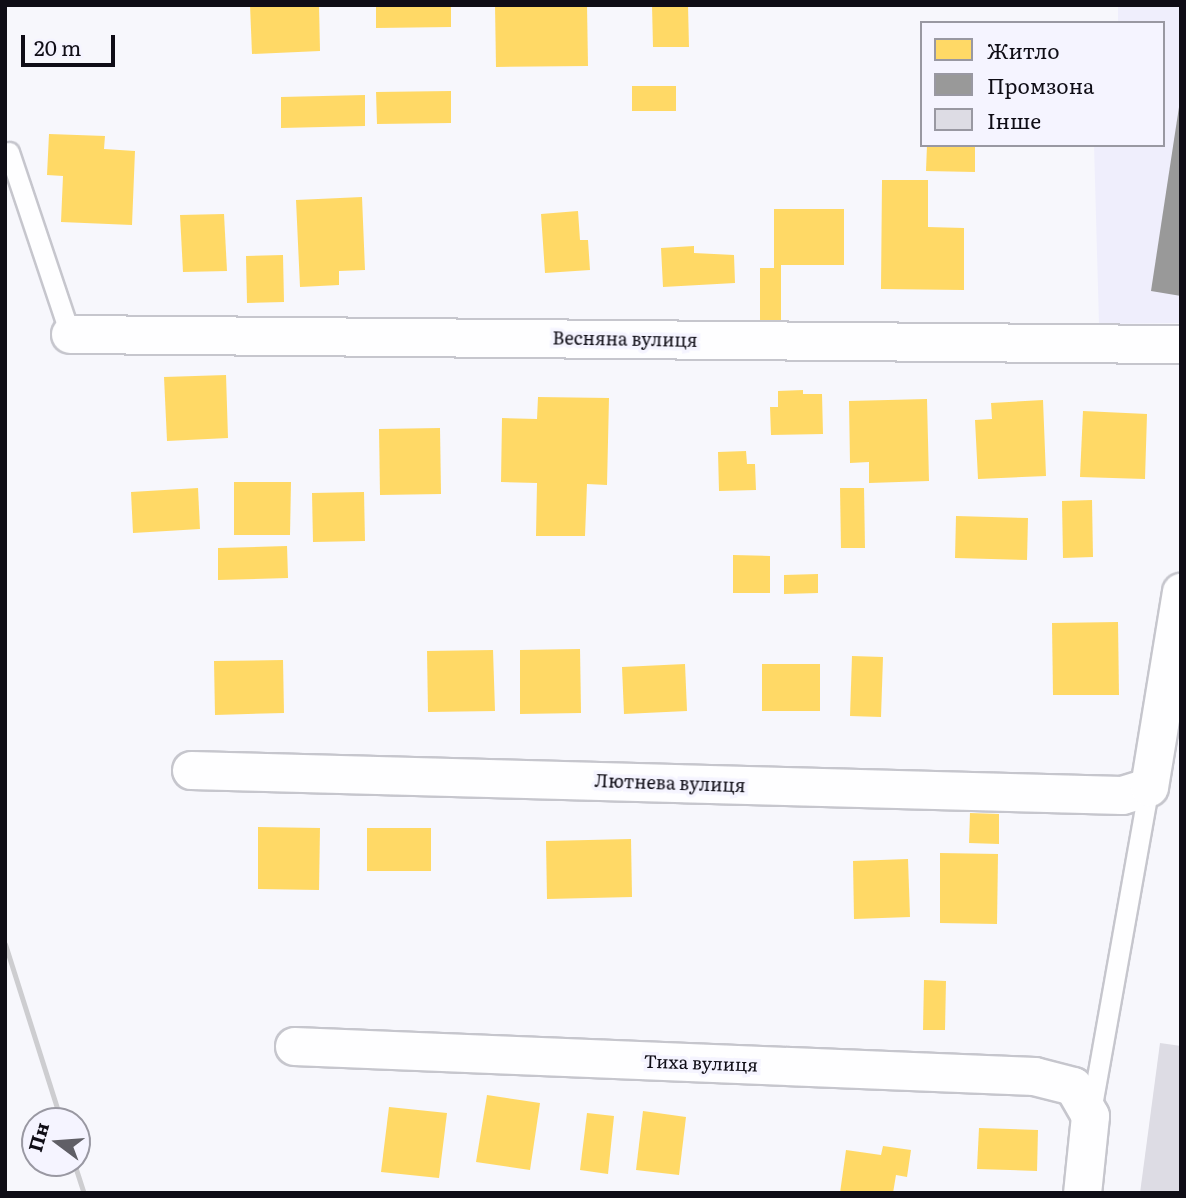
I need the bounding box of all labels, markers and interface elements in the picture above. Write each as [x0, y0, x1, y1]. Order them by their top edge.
scale bar [24, 21, 119, 65]
legend [920, 21, 1165, 147]
text: 20 m [34, 31, 81, 62]
text: Житло [987, 34, 1060, 65]
text: Промзона [987, 69, 1094, 100]
text: Інше [987, 104, 1041, 135]
street label: Весняна вулиця [552, 327, 698, 351]
street label: Лютнева вулиця [594, 770, 746, 796]
street label: Тиха вулиця [643, 1050, 759, 1076]
north arrow [21, 1107, 91, 1177]
text: Пн [20, 1119, 55, 1155]

